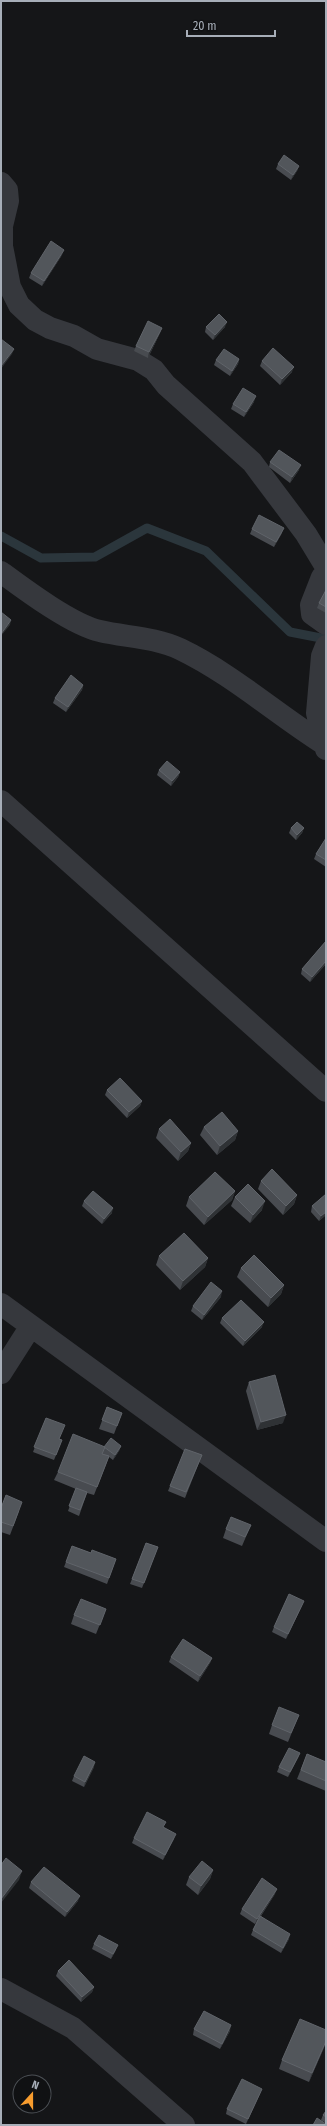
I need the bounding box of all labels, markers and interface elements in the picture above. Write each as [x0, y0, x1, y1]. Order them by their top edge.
scale bar [187, 12, 275, 38]
text: 20 m [193, 19, 217, 33]
north arrow [12, 2074, 52, 2114]
text: N [30, 2078, 41, 2092]

